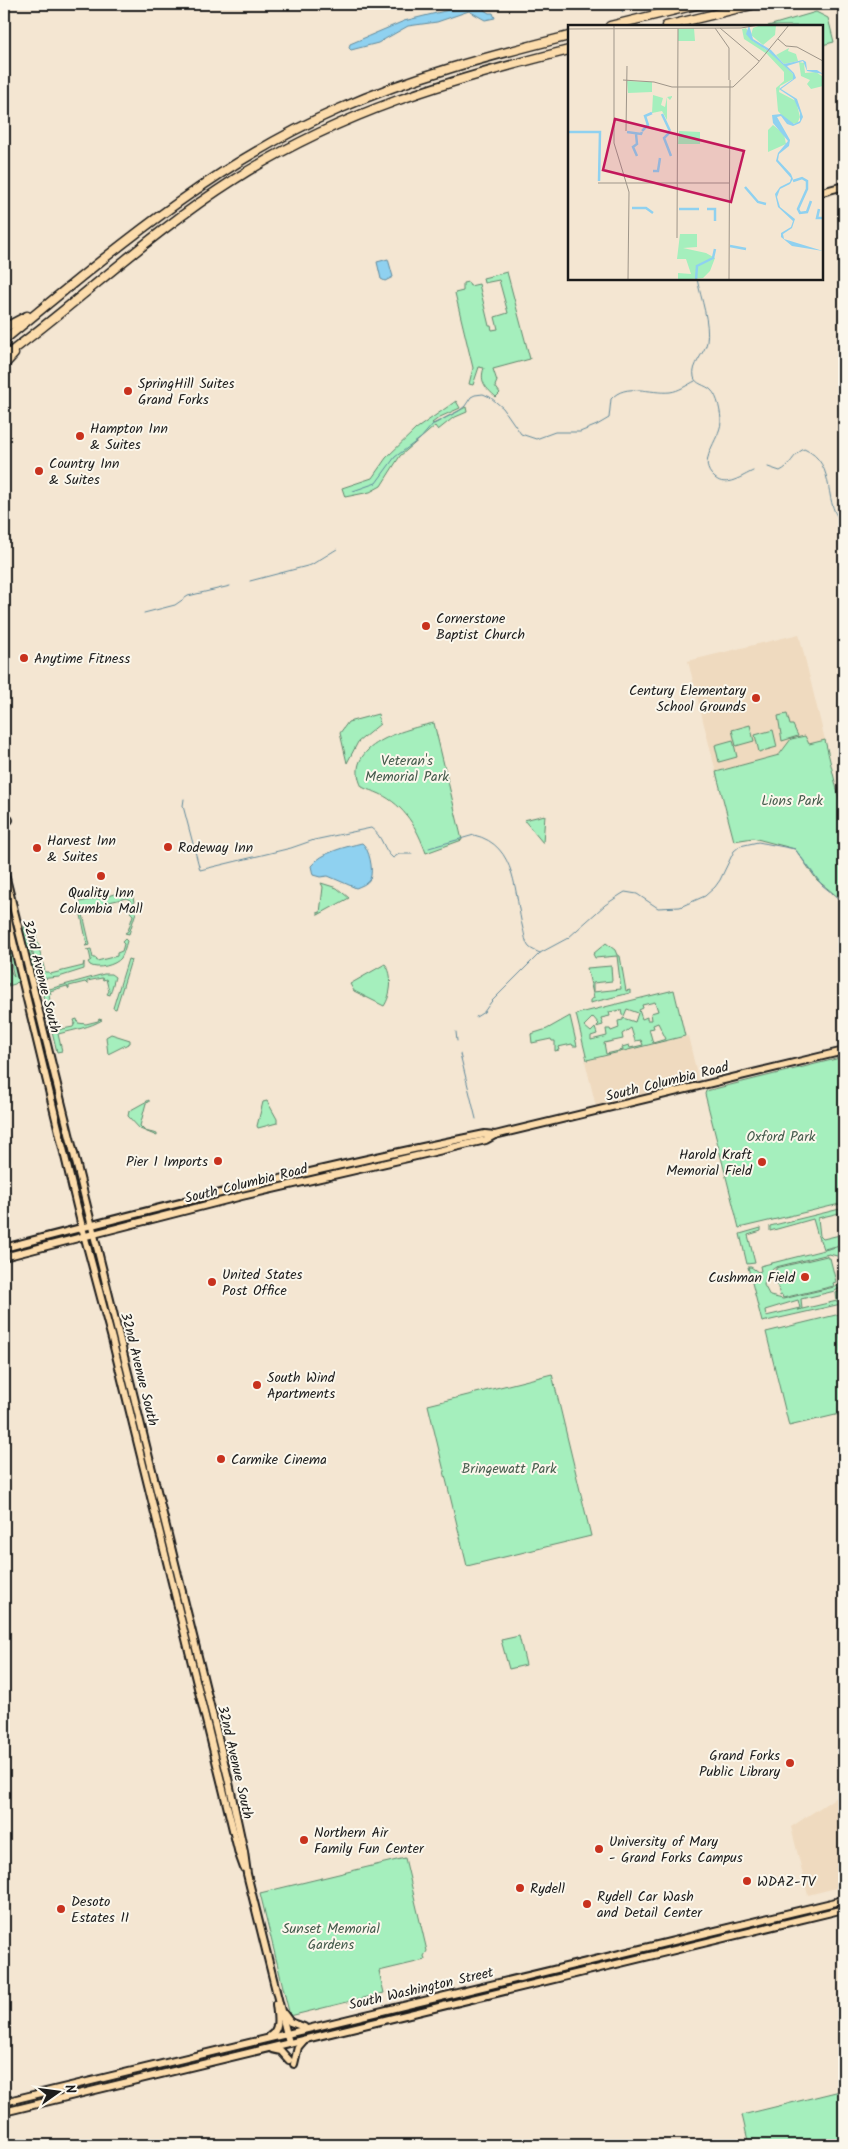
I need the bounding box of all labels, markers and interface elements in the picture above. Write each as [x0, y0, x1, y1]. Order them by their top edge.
inset map [568, 25, 823, 280]
place label: SpringHill Suites Grand Forks [138, 373, 235, 411]
marker: SpringHill Suites Grand Forks [122, 385, 134, 397]
place label: Hampton Inn & Suites [90, 418, 168, 456]
marker: Hampton Inn & Suites [74, 430, 86, 442]
place label: Country Inn & Suites [49, 453, 119, 491]
marker: Country Inn & Suites [33, 465, 45, 477]
place label: Cornerstone Baptist Church [436, 608, 525, 646]
marker: Cornerstone Baptist Church [420, 620, 432, 632]
place label: Anytime Fitness [34, 648, 130, 670]
marker: Anytime Fitness [18, 652, 30, 664]
place label: Century Elementary School Grounds [629, 680, 746, 718]
marker: Century Elementary School Grounds [750, 692, 762, 704]
park label: Veteran's Memorial Park [365, 750, 449, 788]
park label: Lions Park [761, 790, 823, 812]
place label: Harvest Inn & Suites [47, 830, 116, 868]
place label: Rodeway Inn [178, 837, 253, 859]
marker: Rodeway Inn [162, 841, 174, 853]
marker: Harvest Inn & Suites [31, 842, 43, 854]
marker: Quality Inn Columbia Mall [95, 870, 107, 882]
place label: Quality Inn Columbia Mall [59, 882, 143, 920]
street label: 32nd Avenue South [16, 917, 66, 1035]
street label: South Columbia Road [603, 1056, 732, 1108]
park label: Oxford Park [747, 1126, 816, 1148]
place label: Harold Kraft Memorial Field [666, 1144, 753, 1182]
place label: Pier 1 Imports [126, 1151, 208, 1173]
marker: Pier 1 Imports [212, 1155, 224, 1167]
marker: Harold Kraft Memorial Field [756, 1156, 768, 1168]
street label: South Columbia Road [182, 1158, 311, 1210]
place label: United States Post Office [222, 1264, 303, 1302]
place label: Cushman Field [708, 1267, 796, 1289]
marker: Cushman Field [799, 1271, 811, 1283]
marker: United States Post Office [206, 1276, 218, 1288]
street label: 32nd Avenue South [114, 1310, 164, 1428]
place label: South Wind Apartments [267, 1367, 336, 1405]
marker: South Wind Apartments [251, 1379, 263, 1391]
place label: Carmike Cinema [231, 1449, 327, 1471]
marker: Carmike Cinema [215, 1453, 227, 1465]
park label: Bringewatt Park [461, 1458, 557, 1480]
street label: 32nd Avenue South [211, 1703, 259, 1821]
place label: Grand Forks Public Library [699, 1745, 780, 1783]
marker: Grand Forks Public Library [784, 1757, 796, 1769]
place label: Northern Air Family Fun Center [314, 1822, 425, 1860]
place label: University of Mary - Grand Forks Campus [609, 1831, 743, 1869]
marker: Northern Air Family Fun Center [298, 1834, 310, 1846]
marker: University of Mary - Grand Forks Campus [593, 1843, 605, 1855]
place label: WDAZ-TV [757, 1871, 817, 1893]
marker: WDAZ-TV [741, 1875, 753, 1887]
place label: Rydell [530, 1878, 565, 1900]
marker: Rydell [514, 1882, 526, 1894]
place label: Rydell Car Wash and Detail Center [597, 1886, 703, 1924]
place label: Desoto Estates II [71, 1891, 129, 1929]
marker: Rydell Car Wash and Detail Center [581, 1898, 593, 1910]
marker: Desoto Estates II [55, 1903, 67, 1915]
park label: Sunset Memorial Gardens [282, 1918, 380, 1956]
street label: South Washington Street [347, 1962, 496, 2016]
north arrow [32, 2066, 82, 2116]
text: N [58, 2082, 81, 2096]

